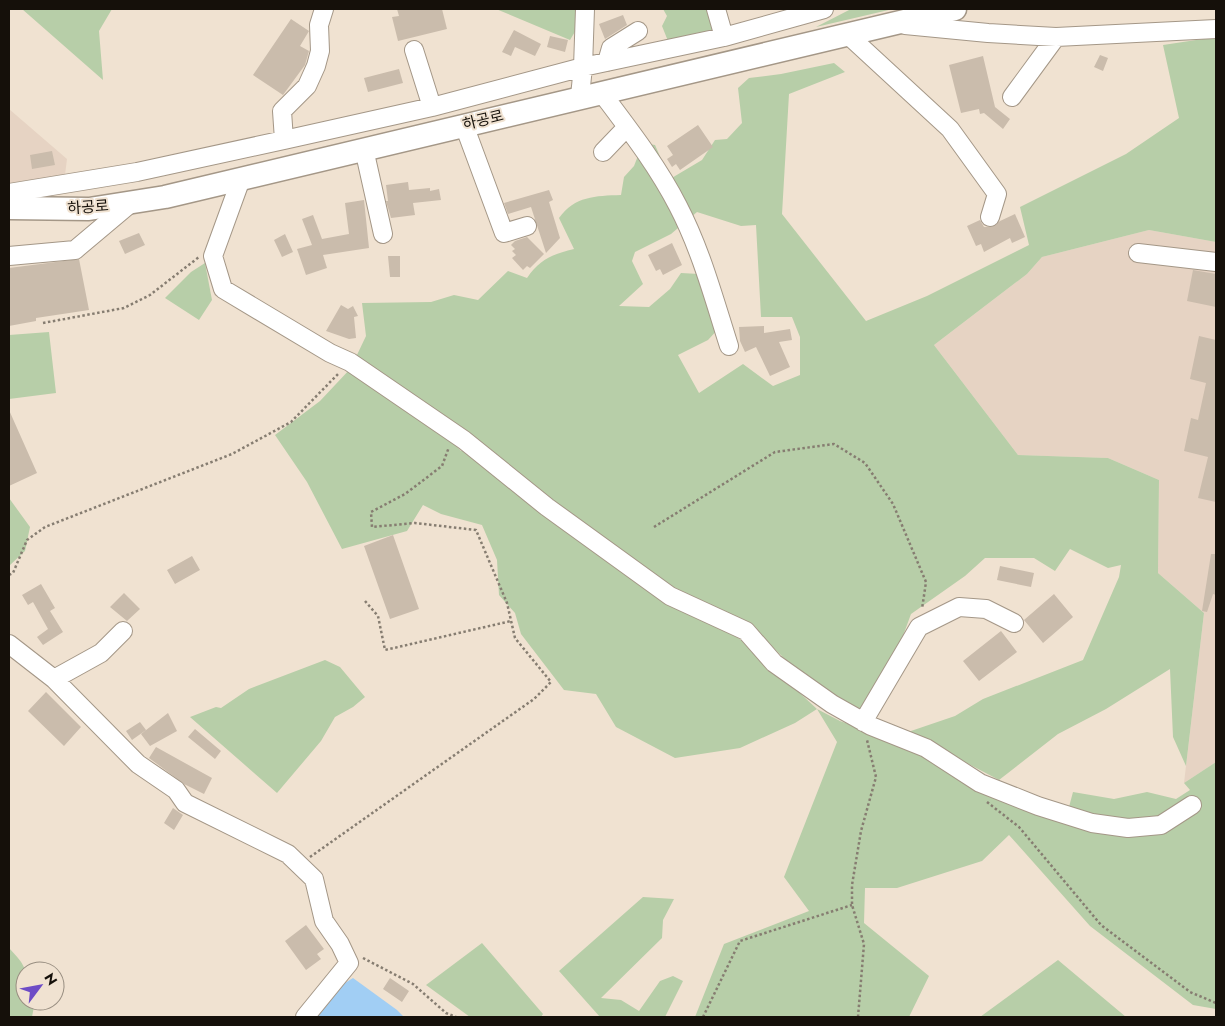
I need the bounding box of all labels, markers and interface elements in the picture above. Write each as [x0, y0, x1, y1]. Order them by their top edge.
street label: 하공로 [460, 104, 506, 136]
street label: 하공로 [67, 195, 109, 219]
north arrow [15, 961, 65, 1011]
text: N [40, 969, 62, 989]

